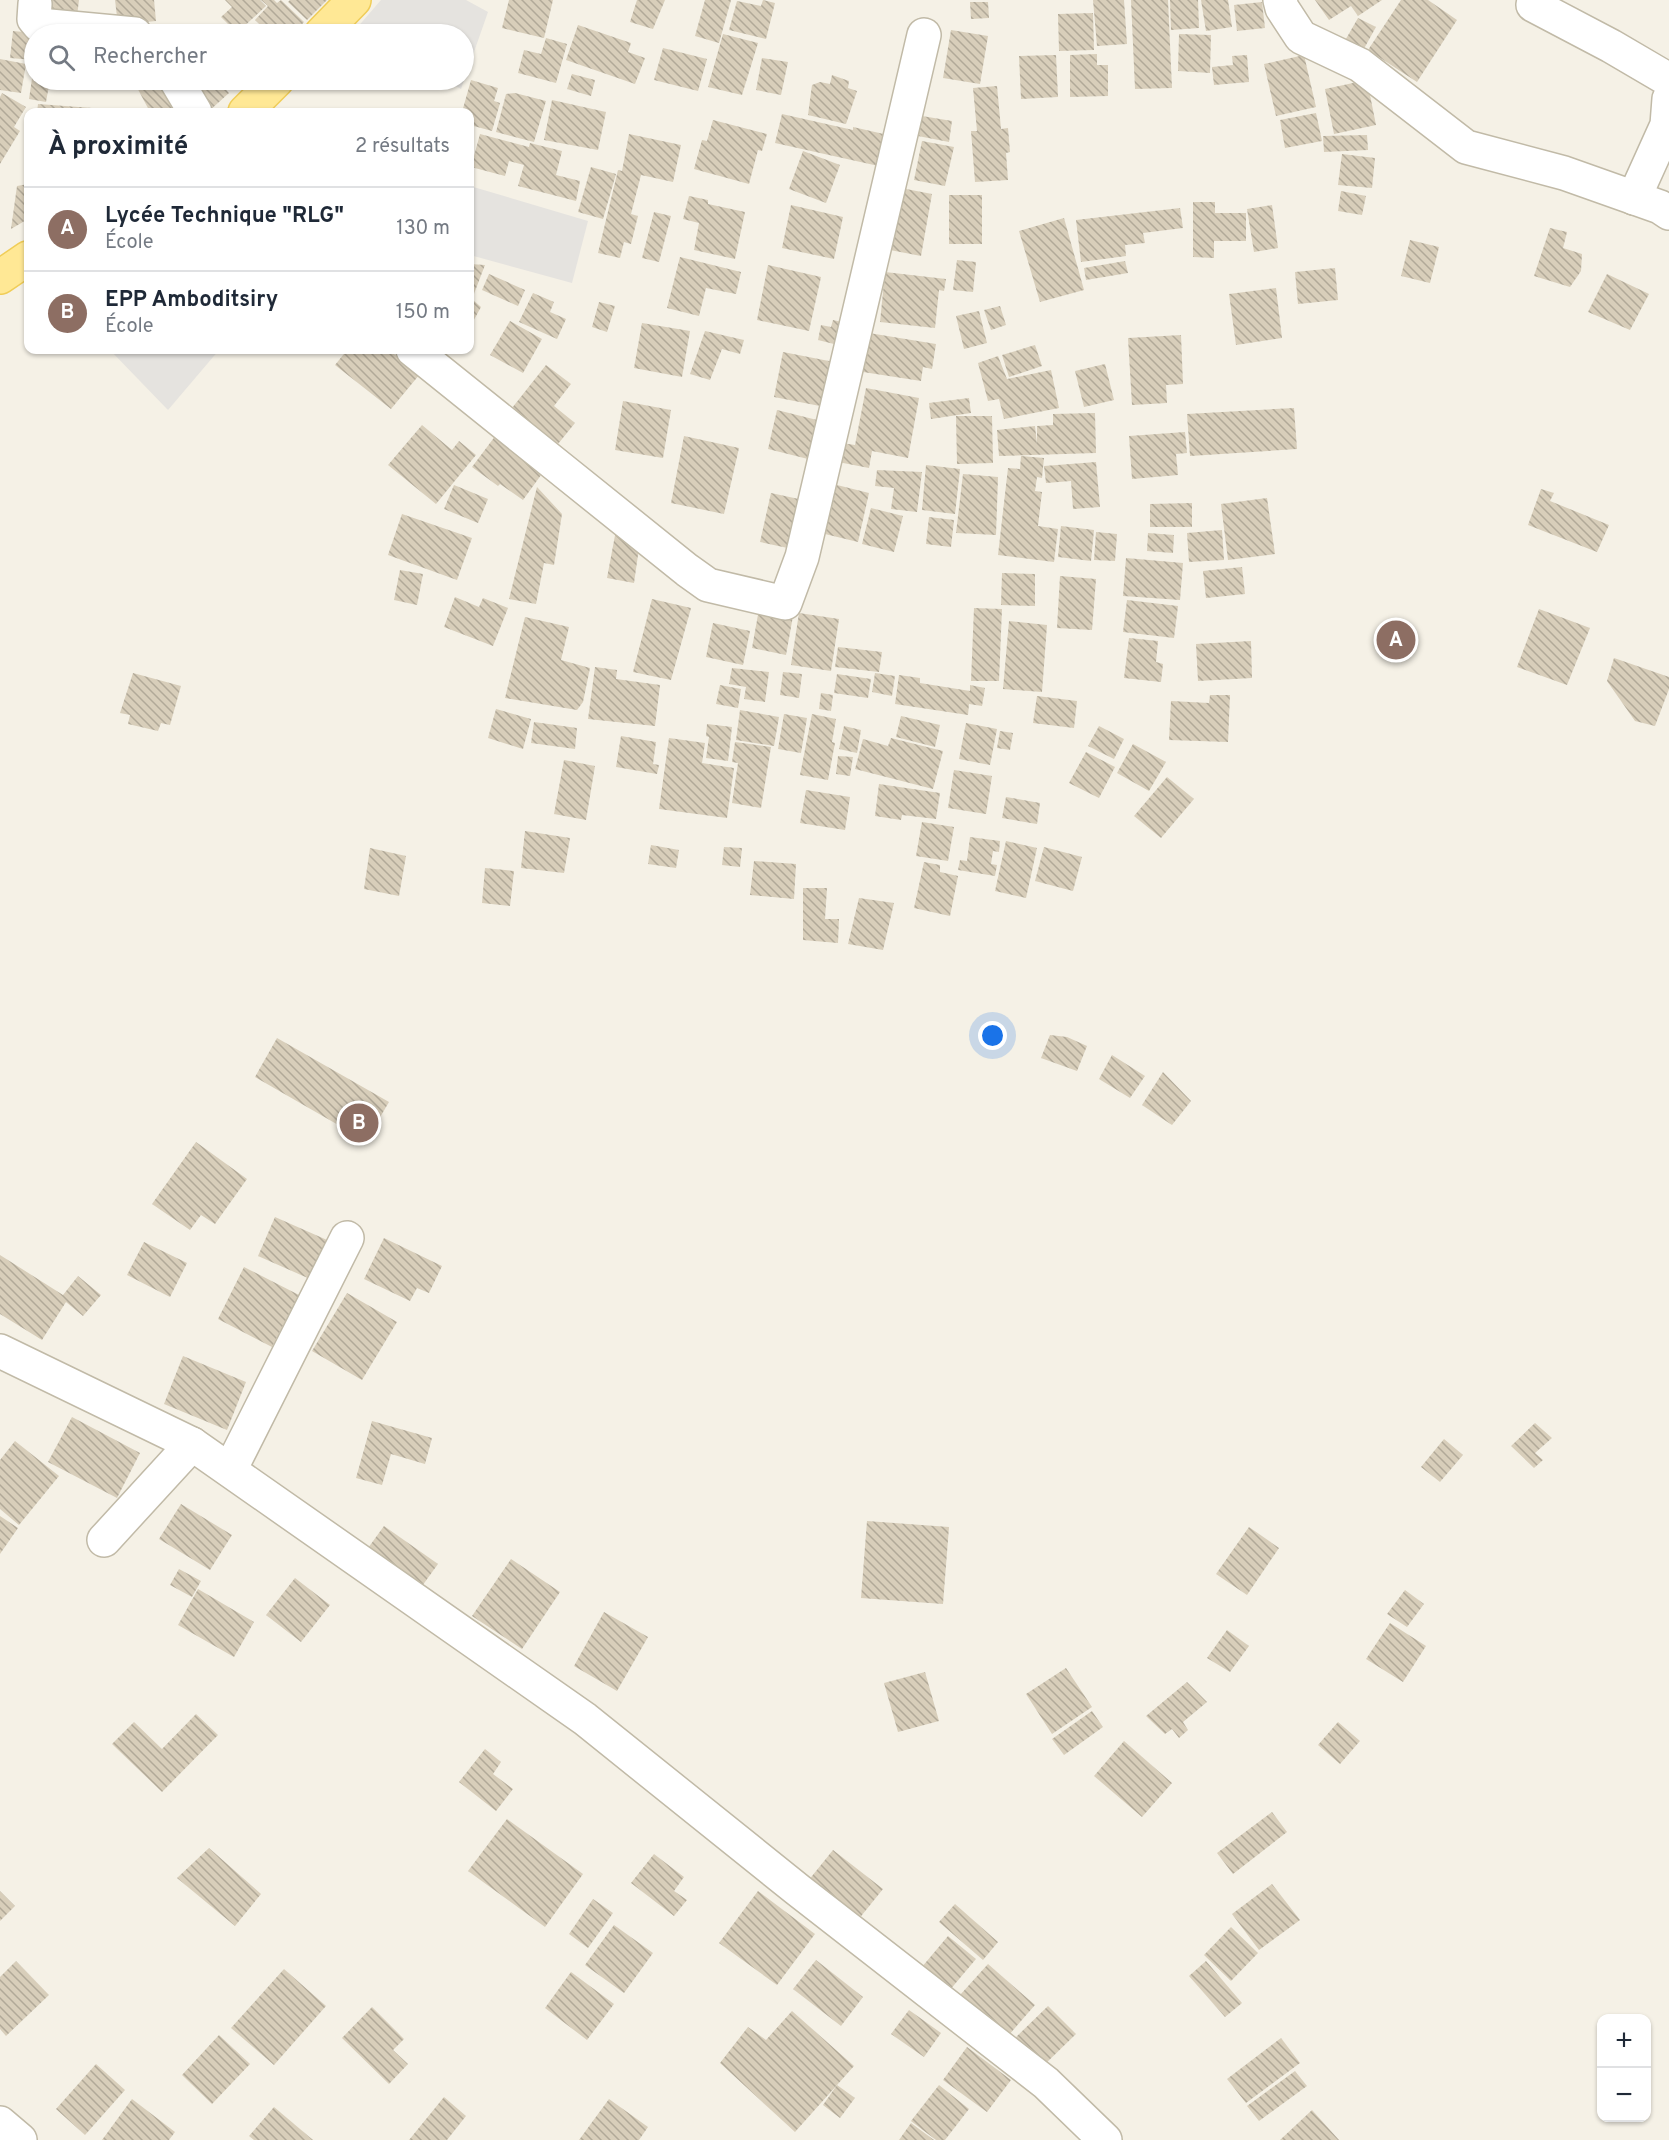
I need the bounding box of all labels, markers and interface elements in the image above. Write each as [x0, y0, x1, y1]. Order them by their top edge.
search box [24, 24, 474, 90]
icon: search [45, 41, 78, 74]
text: Rechercher [93, 44, 207, 71]
text: À proximité [48, 131, 188, 164]
text: 2 résultats [355, 134, 450, 160]
text: Lycée Technique "RLG" [105, 203, 344, 230]
text: A [60, 216, 75, 242]
text: 130 m [396, 216, 450, 242]
text: École [105, 230, 154, 256]
text: EPP Amboditsiry [105, 287, 278, 314]
text: B [61, 300, 74, 326]
text: 150 m [396, 300, 450, 326]
text: École [105, 314, 154, 340]
pin: A [1376, 618, 1416, 662]
your location [978, 1021, 1007, 1050]
pin: B [340, 1100, 378, 1146]
map controls [1597, 2014, 1651, 2122]
button: + [1597, 2014, 1651, 2068]
button: − [1597, 2068, 1651, 2122]

